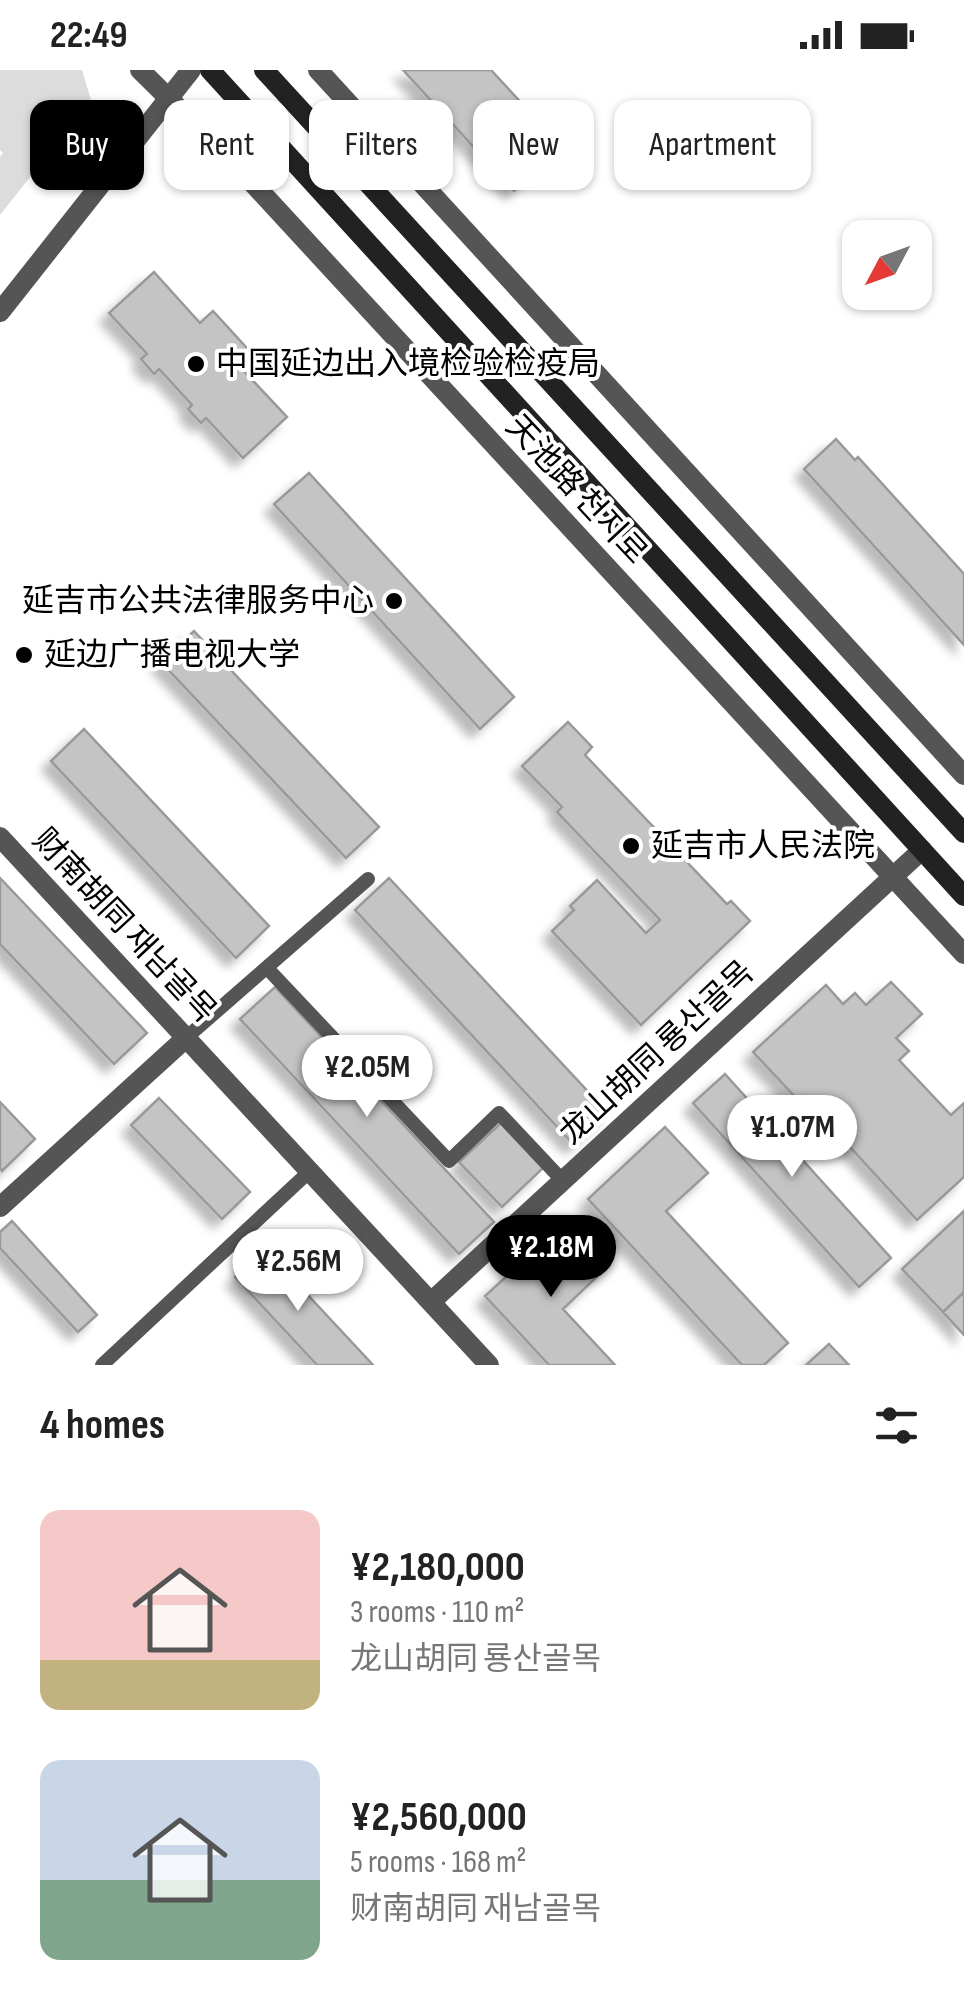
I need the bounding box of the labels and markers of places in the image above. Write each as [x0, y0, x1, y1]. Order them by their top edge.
place label: 中国延边出入境检验检疫局 [216, 345, 600, 384]
marker: 中国延边出入境检验检疫局 [185, 353, 207, 375]
place label: 延吉市公共法律服务中心 [22, 582, 374, 621]
marker: 延吉市公共法律服务中心 [383, 590, 405, 612]
place label: 延边广播电视大学 [44, 636, 300, 675]
marker: 延边广播电视大学 [13, 644, 35, 666]
place label: 延吉市人民法院 [651, 827, 875, 866]
marker: 延吉市人民法院 [620, 835, 642, 857]
pin: ¥2.05M [286, 1035, 448, 1120]
pin: ¥1.07M [711, 1095, 873, 1180]
pin: ¥2.18M [470, 1215, 632, 1300]
pin: ¥2.56M [217, 1229, 379, 1314]

